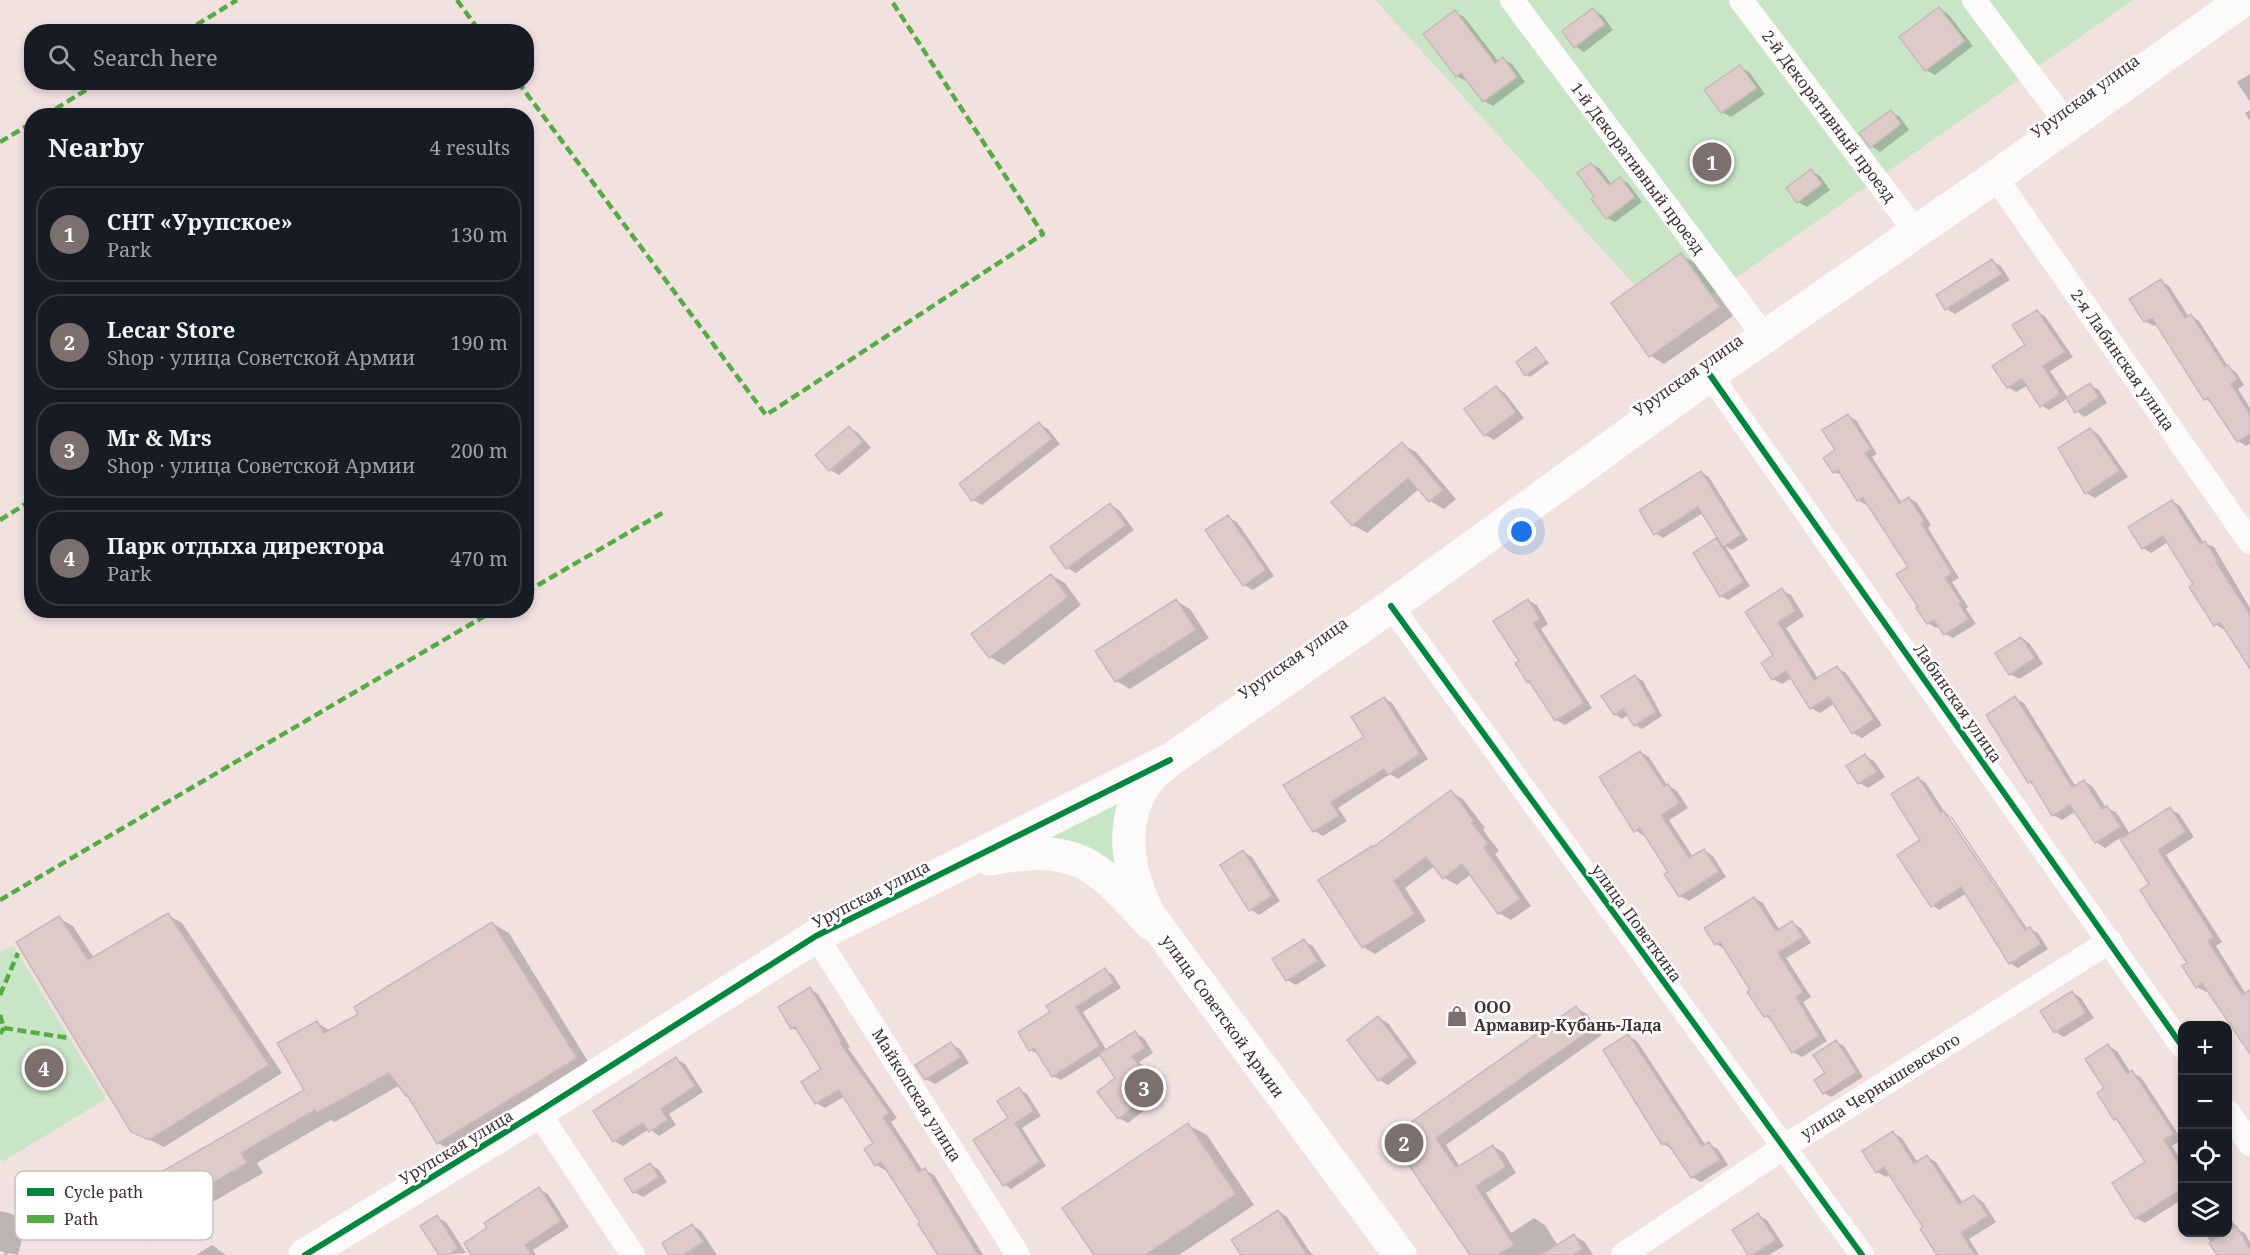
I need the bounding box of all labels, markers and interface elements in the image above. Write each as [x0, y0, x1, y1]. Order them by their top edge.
search box [24, 24, 534, 90]
street label: 2-й Декоративный проезд [1757, 25, 1901, 207]
icon: search [45, 41, 78, 74]
text: Search here [93, 42, 218, 72]
street label: Урупская улица [2026, 49, 2144, 143]
street label: 1-й Декоративный проезд [1566, 77, 1710, 259]
text: Nearby [48, 129, 144, 165]
text: 4 results [430, 134, 510, 161]
pin: 1 [1692, 140, 1732, 184]
text: СНТ «Урупское» [107, 206, 293, 236]
text: 1 [64, 221, 75, 248]
text: 130 m [450, 221, 508, 248]
text: Park [107, 236, 151, 263]
street label: 2-я Лабинская улица [2066, 285, 2180, 435]
text: Lecar Store [107, 314, 235, 344]
text: 2 [64, 329, 75, 356]
text: 190 m [450, 329, 508, 356]
street label: Урупская улица [1629, 329, 1747, 421]
text: Shop · улица Советской Армии [107, 344, 415, 371]
text: Mr & Mrs [107, 422, 212, 452]
text: 3 [64, 437, 75, 464]
text: 200 m [450, 437, 508, 464]
text: Shop · улица Советской Армии [107, 452, 415, 479]
your location [1507, 517, 1536, 546]
text: Парк отдыха директора [107, 530, 385, 560]
text: 4 [64, 545, 75, 572]
text: 470 m [450, 545, 508, 572]
text: Park [107, 560, 151, 587]
street label: Урупская улица [1234, 612, 1352, 704]
street label: Лабинская улица [1909, 639, 2007, 767]
street label: Урупская улица [808, 855, 934, 933]
street label: улица Поветкина [1587, 859, 1687, 987]
street label: улица Советской Армии [1156, 930, 1290, 1102]
place label: ООО Армавир-Кубань-Лада [1474, 996, 1662, 1036]
shop icon: ООО Армавир-Кубань-Лада [1445, 1004, 1469, 1028]
map controls [2178, 1021, 2232, 1237]
button: + [2178, 1021, 2232, 1075]
street label: Майкопская улица [867, 1024, 967, 1166]
street label: улица Чернышевского [1796, 1028, 1964, 1144]
pin: 4 [24, 1046, 63, 1090]
pin: 3 [1124, 1066, 1164, 1110]
button: − [2178, 1075, 2232, 1129]
street label: Урупская улица [395, 1104, 517, 1190]
pin: 2 [1384, 1120, 1424, 1166]
button: locate [2178, 1129, 2232, 1183]
legend [15, 1171, 213, 1240]
text: Cycle path [64, 1181, 143, 1203]
button: layers [2178, 1183, 2232, 1237]
text: Path [64, 1208, 98, 1230]

